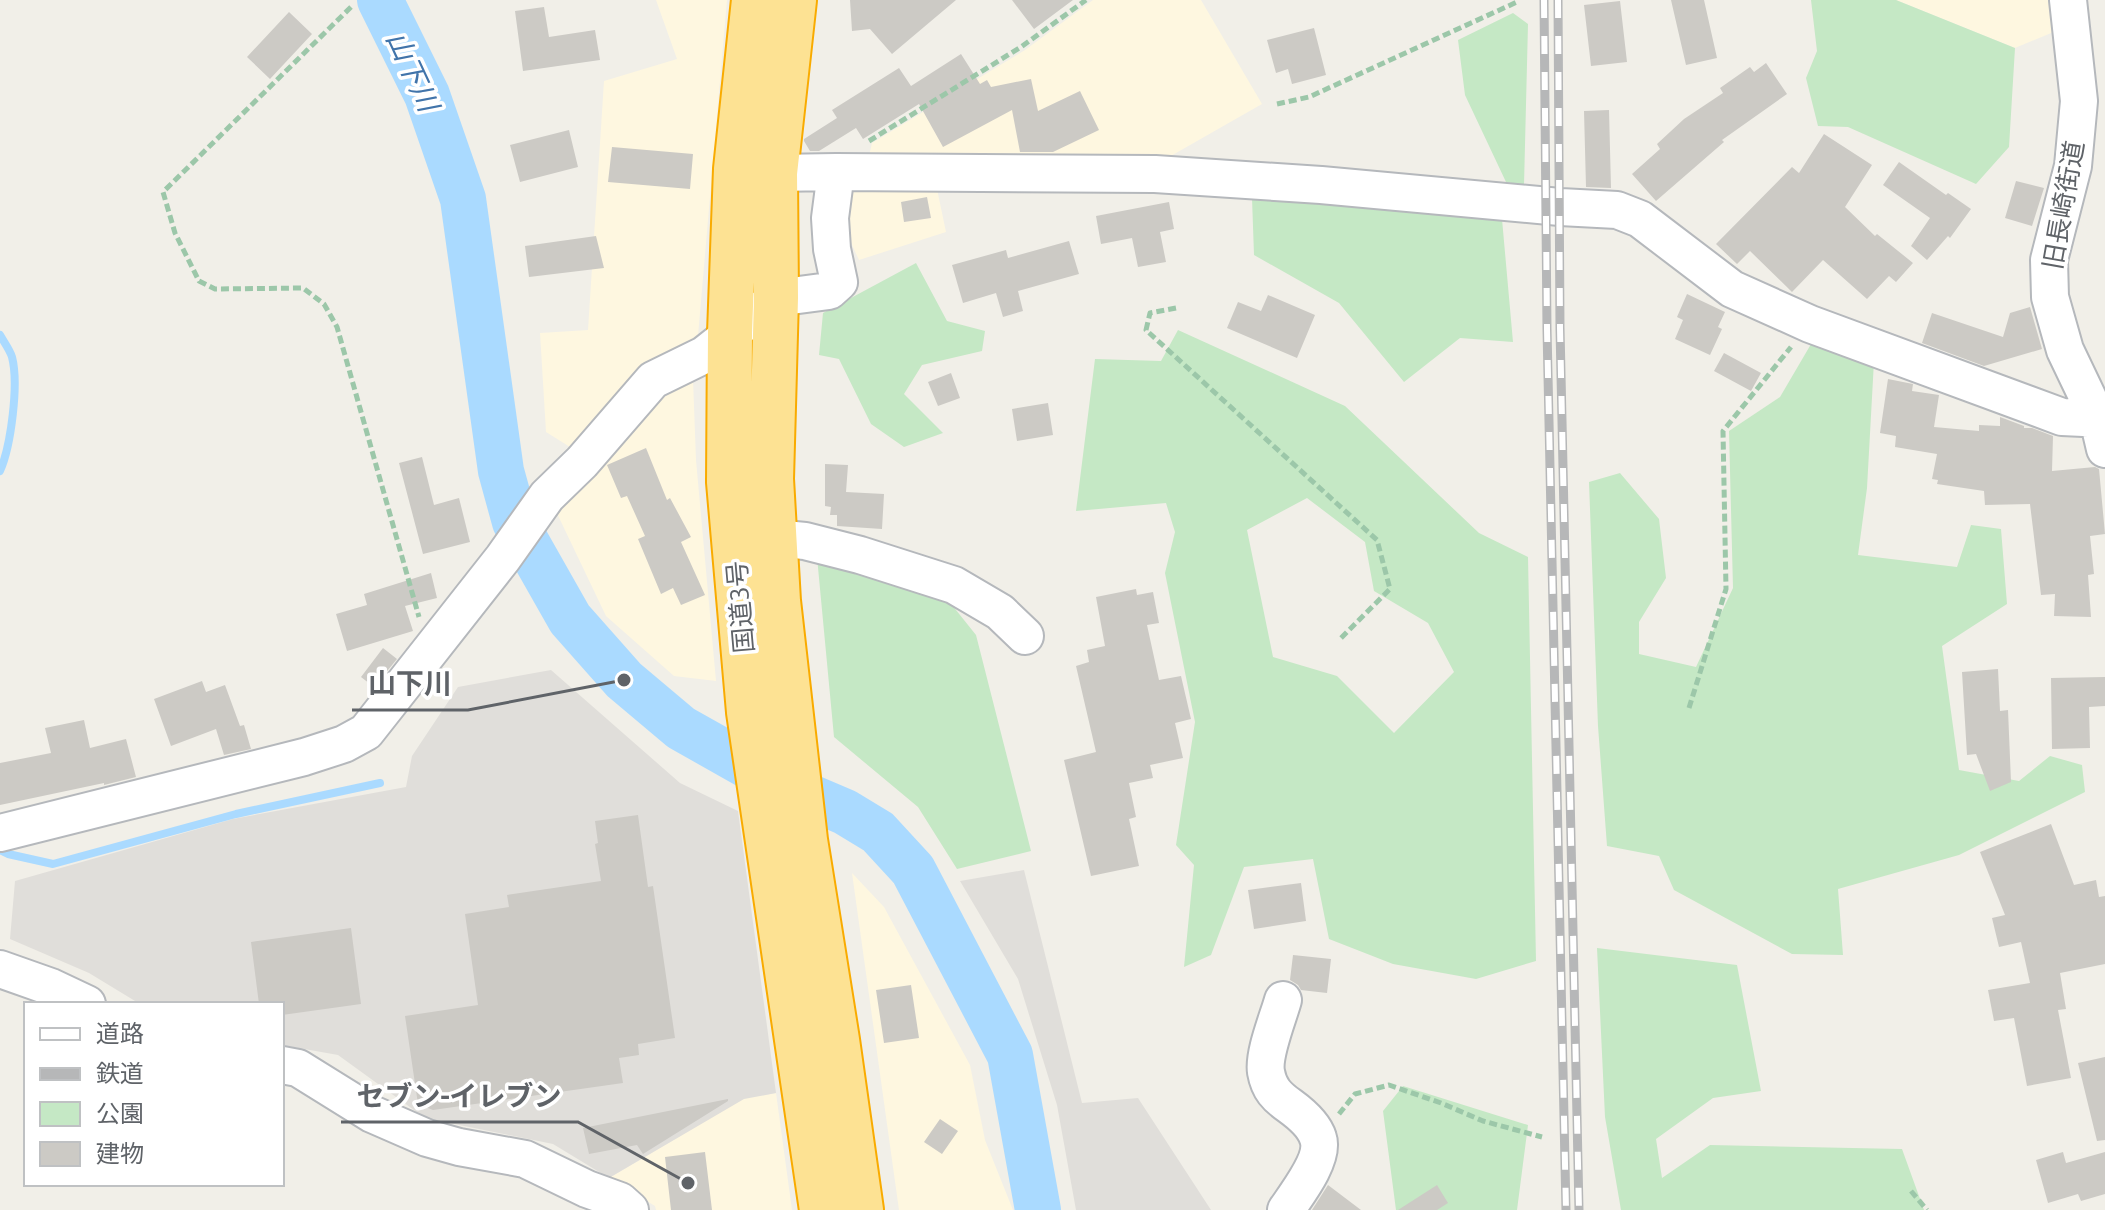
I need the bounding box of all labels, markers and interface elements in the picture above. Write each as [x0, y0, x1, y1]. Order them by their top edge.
water label: 山下川 [381, 26, 446, 118]
street label: 旧長崎街道 [2037, 138, 2089, 272]
street label: 国道3号 [722, 560, 758, 654]
callout: 山下川 [352, 658, 468, 710]
text: 山下川 [368, 667, 452, 698]
legend [24, 1002, 284, 1186]
text: 道路 [96, 1020, 144, 1047]
text: 鉄道 [96, 1060, 144, 1087]
callout: セブン-イレブン [341, 1070, 578, 1122]
text: セブン-イレブン [356, 1080, 562, 1111]
text: 公園 [96, 1100, 144, 1127]
text: 建物 [96, 1140, 144, 1167]

